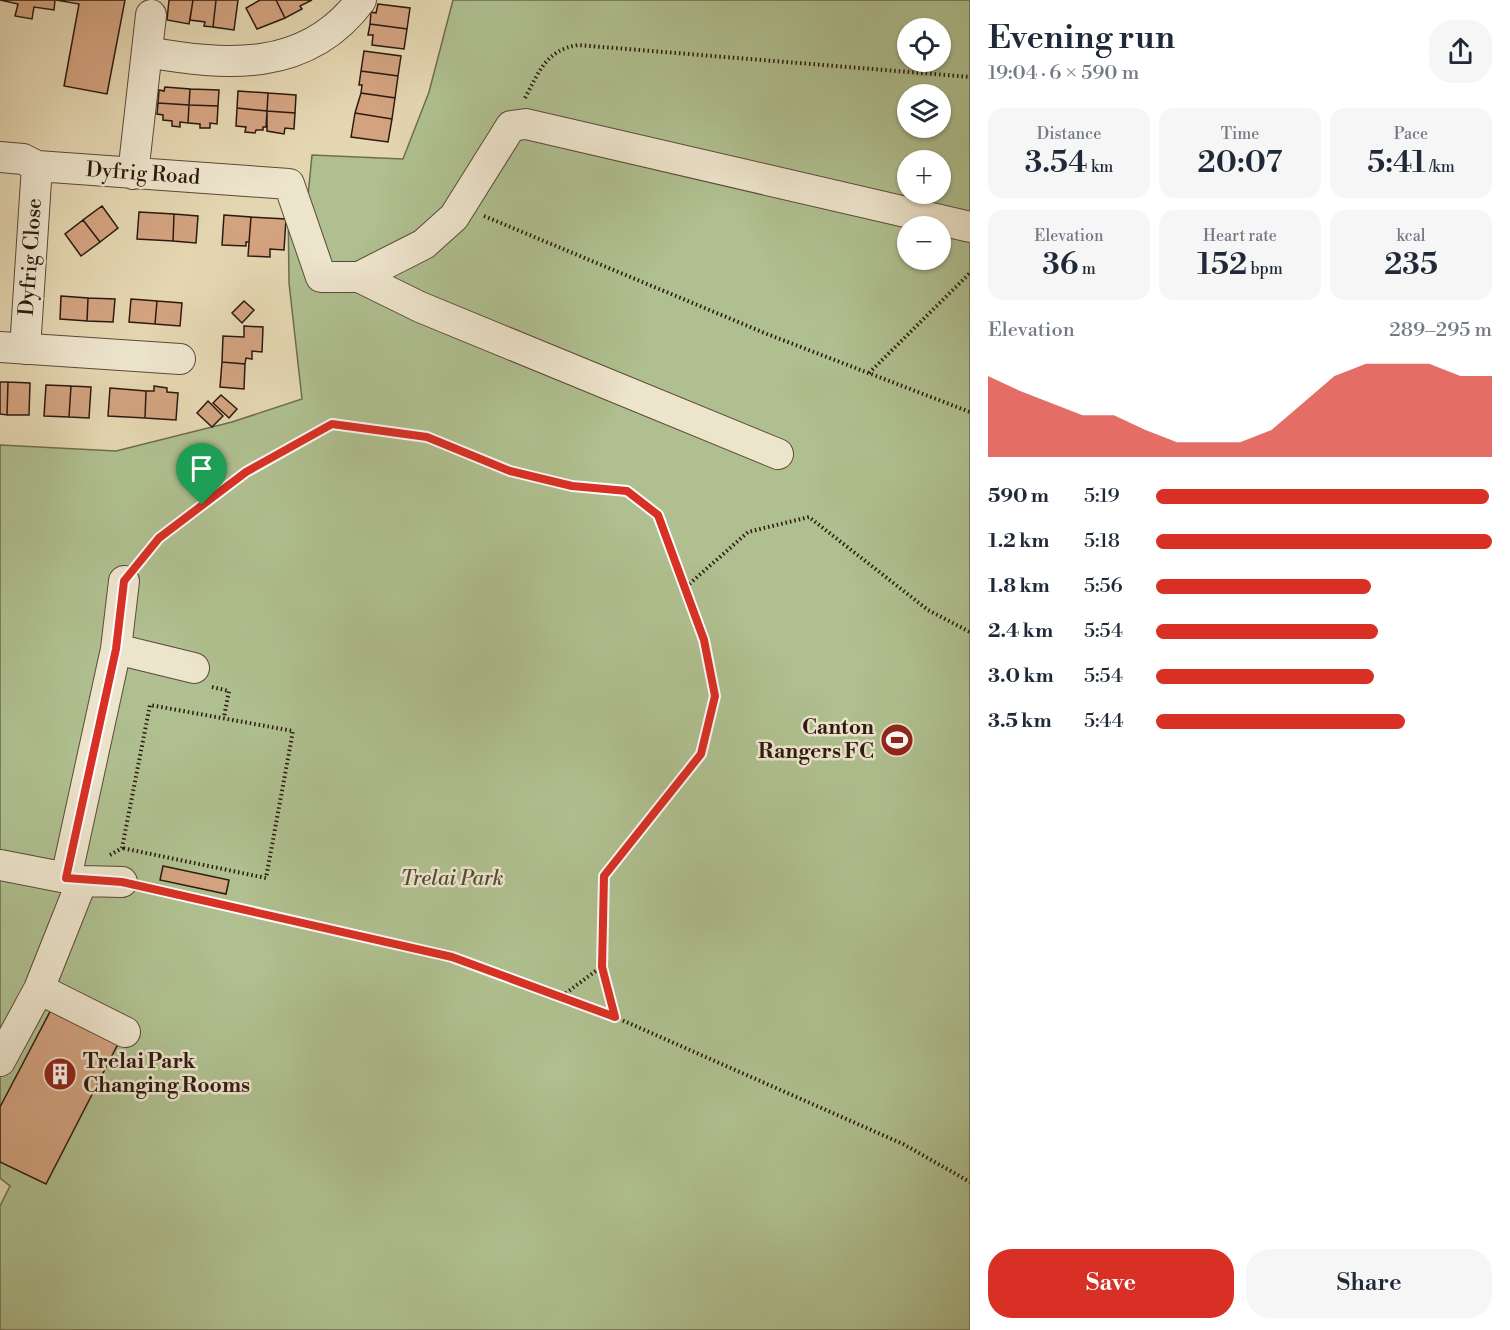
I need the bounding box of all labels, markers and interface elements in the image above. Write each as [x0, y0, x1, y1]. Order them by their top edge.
map controls [897, 18, 951, 270]
button: locate [897, 18, 951, 72]
text: Evening run [988, 18, 1175, 59]
button: share [1429, 20, 1492, 83]
text: 19:04 · 6 × 590 m [988, 61, 1139, 86]
button: layers [897, 84, 951, 138]
text: Distance [1037, 124, 1101, 144]
text: Time [1221, 124, 1259, 144]
text: Pace [1394, 124, 1428, 144]
text: 3.54 [1025, 144, 1088, 182]
text: 20:07 [1198, 144, 1282, 182]
text: 5:41 [1367, 144, 1426, 182]
button: + [897, 150, 951, 204]
street label: Dyfrig Road [85, 157, 201, 191]
text: km [1088, 157, 1113, 177]
text: /km [1426, 157, 1455, 177]
street label: Dyfrig Close [14, 197, 48, 317]
button: − [897, 216, 951, 270]
text: Elevation [1034, 226, 1104, 246]
text: Heart rate [1203, 226, 1277, 246]
text: kcal [1396, 226, 1426, 246]
text: 36 [1042, 246, 1078, 284]
text: 152 [1197, 246, 1247, 284]
text: 235 [1384, 246, 1438, 284]
text: m [1078, 259, 1096, 279]
text: bpm [1247, 259, 1283, 279]
text: Elevation [988, 318, 1075, 343]
text: 289–295 m [1389, 318, 1492, 343]
pin [176, 443, 227, 505]
icon: arrive [185, 452, 218, 485]
text: 590 m [988, 484, 1049, 509]
text: 5:19 [1084, 484, 1120, 509]
text: 1.2 km [988, 529, 1050, 554]
text: 5:18 [1084, 529, 1120, 554]
text: 1.8 km [988, 574, 1050, 599]
text: 5:56 [1084, 574, 1123, 599]
text: 2.4 km [988, 619, 1053, 644]
text: 5:54 [1084, 619, 1123, 644]
text: 3.0 km [988, 664, 1054, 689]
text: 5:54 [1084, 664, 1123, 689]
text: 3.5 km [988, 709, 1052, 734]
text: 5:44 [1084, 709, 1124, 734]
place label: Canton Rangers FC [758, 715, 874, 765]
sports icon: Canton Rangers FC [879, 722, 915, 758]
park label: Trelai Park [401, 866, 503, 892]
place label: Trelai Park Changing Rooms [83, 1049, 250, 1099]
building icon: Trelai Park Changing Rooms [42, 1056, 78, 1092]
button: Save [988, 1249, 1234, 1318]
button: Share [1246, 1249, 1492, 1318]

